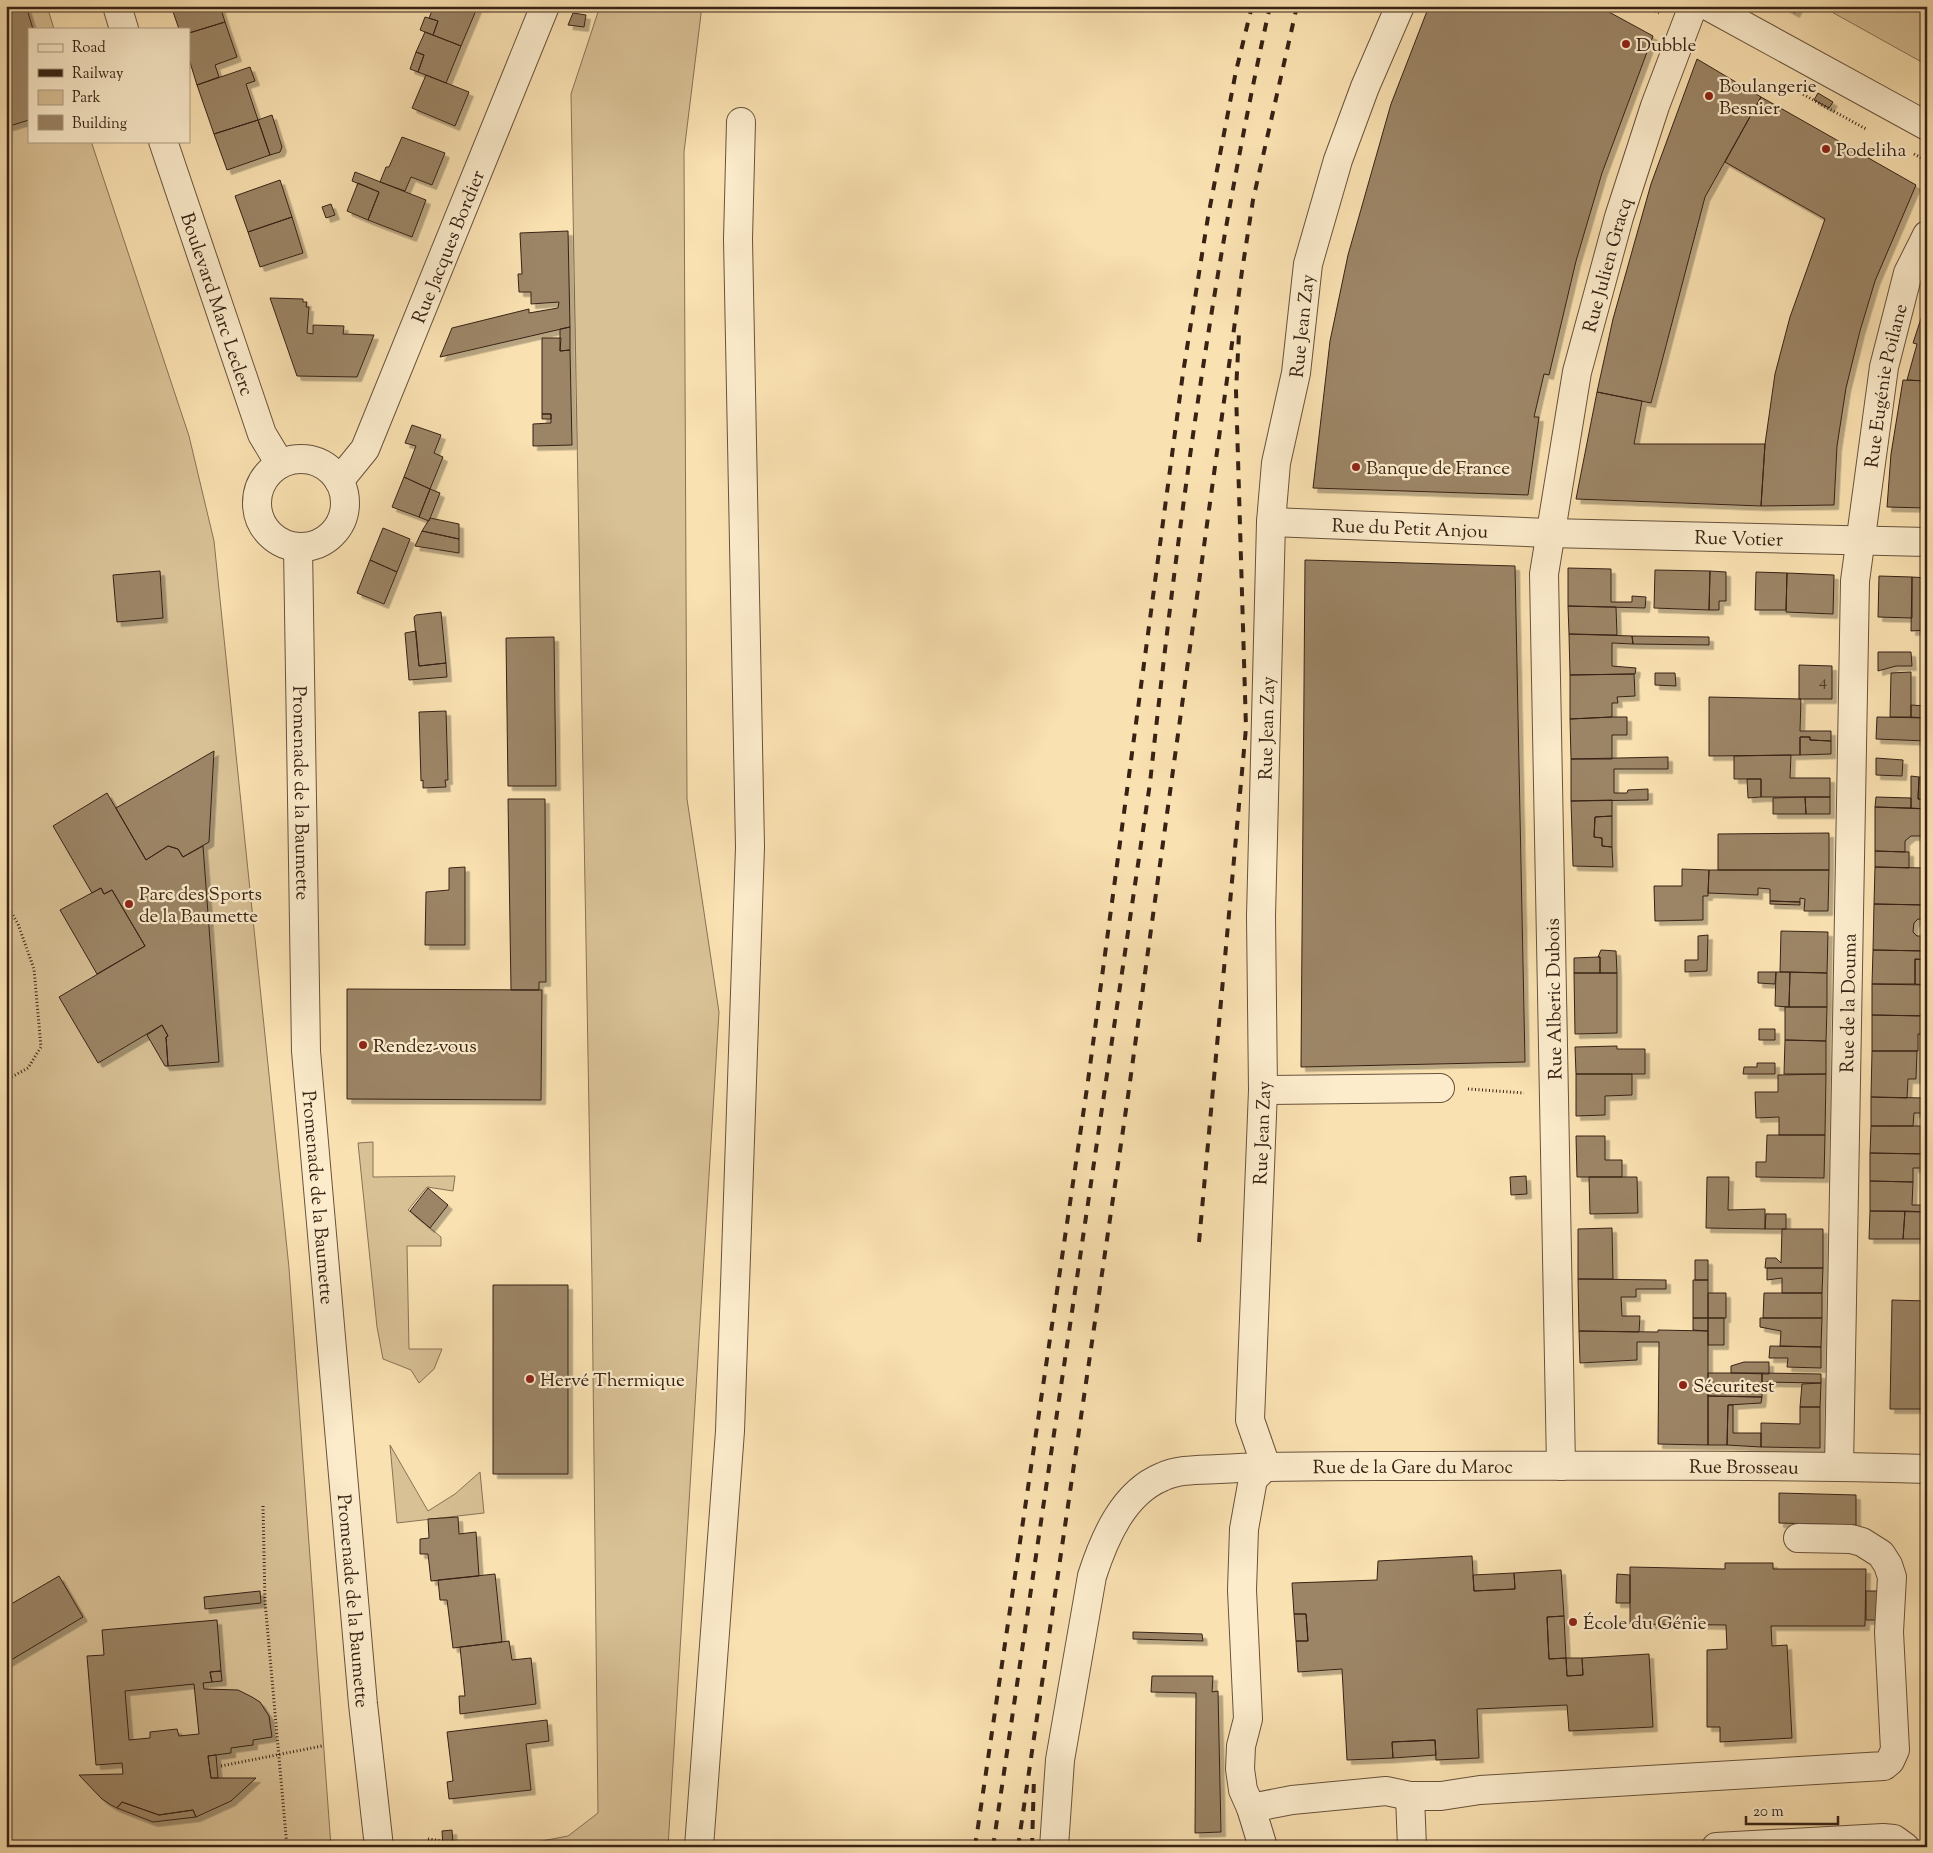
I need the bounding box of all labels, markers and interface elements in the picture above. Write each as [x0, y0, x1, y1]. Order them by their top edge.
legend [28, 28, 190, 142]
place label: Dubble [1636, 33, 1696, 60]
text: Road [72, 38, 106, 59]
marker: Dubble [1620, 38, 1632, 50]
text: Railway [72, 64, 124, 85]
place label: Boulangerie Besnier [1719, 74, 1817, 123]
text: Park [72, 88, 101, 109]
marker: Boulangerie Besnier [1703, 90, 1715, 102]
text: Building [72, 114, 127, 135]
place label: Podeliha [1836, 138, 1906, 165]
marker: Podeliha [1820, 143, 1832, 155]
street label: Rue Jacques Bordier [406, 167, 493, 328]
street label: Rue Julien Gracq [1577, 194, 1640, 336]
street label: Boulevard Marc Leclerc [172, 210, 259, 400]
street label: Rue Jean Zay [1285, 272, 1323, 379]
street label: Rue Eugénie Poilane [1859, 301, 1916, 470]
place label: Banque de France [1366, 456, 1510, 483]
marker: Banque de France [1350, 461, 1362, 473]
street label: Rue du Petit Anjou [1331, 513, 1489, 547]
street label: Rue Votier [1694, 525, 1783, 555]
house number: 4 [1819, 671, 1827, 694]
street label: Rue Jean Zay [1253, 675, 1283, 780]
street label: Promenade de la Baumette [284, 685, 315, 901]
place label: Parc des Sports de la Baumette [139, 882, 262, 931]
marker: Parc des Sports de la Baumette [123, 898, 135, 910]
street label: Rue Alberic Dubois [1541, 918, 1570, 1080]
street label: Rue de la Douma [1835, 933, 1865, 1073]
place label: Rendez-vous [373, 1034, 477, 1061]
marker: Rendez-vous [357, 1039, 369, 1051]
street label: Rue Jean Zay [1248, 1080, 1279, 1186]
street label: Promenade de la Baumette [293, 1089, 339, 1306]
place label: Hervé Thermique [540, 1368, 685, 1395]
marker: Hervé Thermique [524, 1373, 536, 1385]
place label: Sécuritest [1693, 1374, 1775, 1401]
marker: Sécuritest [1677, 1379, 1689, 1391]
street label: Rue de la Gare du Maroc [1313, 1455, 1513, 1482]
street label: Rue Brosseau [1689, 1455, 1799, 1483]
street label: Promenade de la Baumette [329, 1493, 374, 1709]
place label: École du Génie [1583, 1611, 1707, 1638]
marker: École du Génie [1567, 1616, 1579, 1628]
scale bar [1746, 1793, 1838, 1825]
text: 20 m [1753, 1802, 1784, 1823]

